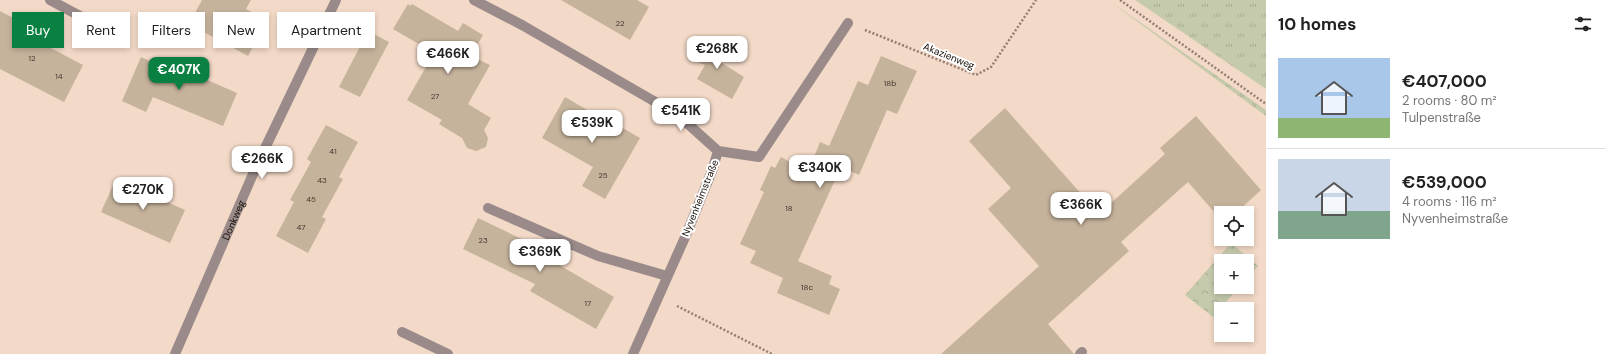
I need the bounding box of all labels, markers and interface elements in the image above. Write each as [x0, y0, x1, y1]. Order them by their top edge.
chip: Buy [12, 12, 64, 48]
chip: Rent [72, 12, 130, 48]
chip: Filters [138, 12, 205, 48]
chip: New [213, 12, 269, 48]
chip: Apartment [277, 12, 375, 48]
text: 10 homes [1278, 13, 1356, 35]
icon: filters [1572, 13, 1594, 35]
house number: 22 [615, 18, 625, 28]
pin: €268K [689, 36, 745, 70]
text: €268K [696, 40, 738, 57]
street label: Akazienweg [921, 40, 977, 72]
pin: €466K [420, 41, 476, 75]
text: €466K [426, 45, 470, 62]
house number: 12 [28, 53, 36, 63]
pin: €407K [151, 57, 207, 91]
text: €407K [157, 61, 201, 78]
text: €407,000 [1402, 70, 1487, 92]
house number: 14 [55, 71, 63, 81]
icon: home [1310, 74, 1358, 122]
house number: 18b [884, 78, 896, 88]
house number: 27 [431, 91, 439, 101]
text: 2 rooms · 80 m² [1402, 92, 1497, 109]
pin: €541K [653, 98, 709, 132]
text: €541K [661, 102, 701, 119]
text: Tulpenstraße [1402, 109, 1481, 126]
pin: €539K [564, 110, 620, 144]
text: €539K [571, 114, 613, 131]
pin: €266K [234, 146, 290, 180]
house number: 41 [329, 146, 337, 156]
text: €266K [241, 150, 283, 167]
pin: €340K [792, 155, 848, 189]
street label: Nyvenheimstraße [679, 157, 721, 238]
text: €340K [798, 159, 842, 176]
house number: 25 [598, 170, 608, 180]
text: €539,000 [1402, 171, 1487, 193]
house number: 43 [317, 175, 327, 185]
icon: home [1310, 175, 1358, 223]
pin: €270K [115, 177, 171, 211]
text: €270K [122, 181, 164, 198]
pin: €366K [1053, 192, 1109, 226]
text: 4 rooms · 116 m² [1402, 193, 1497, 210]
house number: 45 [306, 194, 316, 204]
text: €366K [1059, 196, 1103, 213]
street label: Donkweg [219, 198, 248, 242]
house number: 18 [785, 203, 793, 213]
map controls [1214, 206, 1254, 342]
button: locate [1214, 206, 1254, 246]
text: Nyvenheimstraße [1402, 210, 1508, 227]
house number: 47 [296, 222, 306, 232]
house number: 23 [478, 235, 488, 245]
pin: €369K [512, 239, 568, 273]
text: €369K [519, 243, 561, 260]
button: + [1214, 254, 1254, 294]
house number: 18c [801, 282, 813, 292]
house number: 17 [585, 298, 591, 308]
button: − [1214, 302, 1254, 342]

